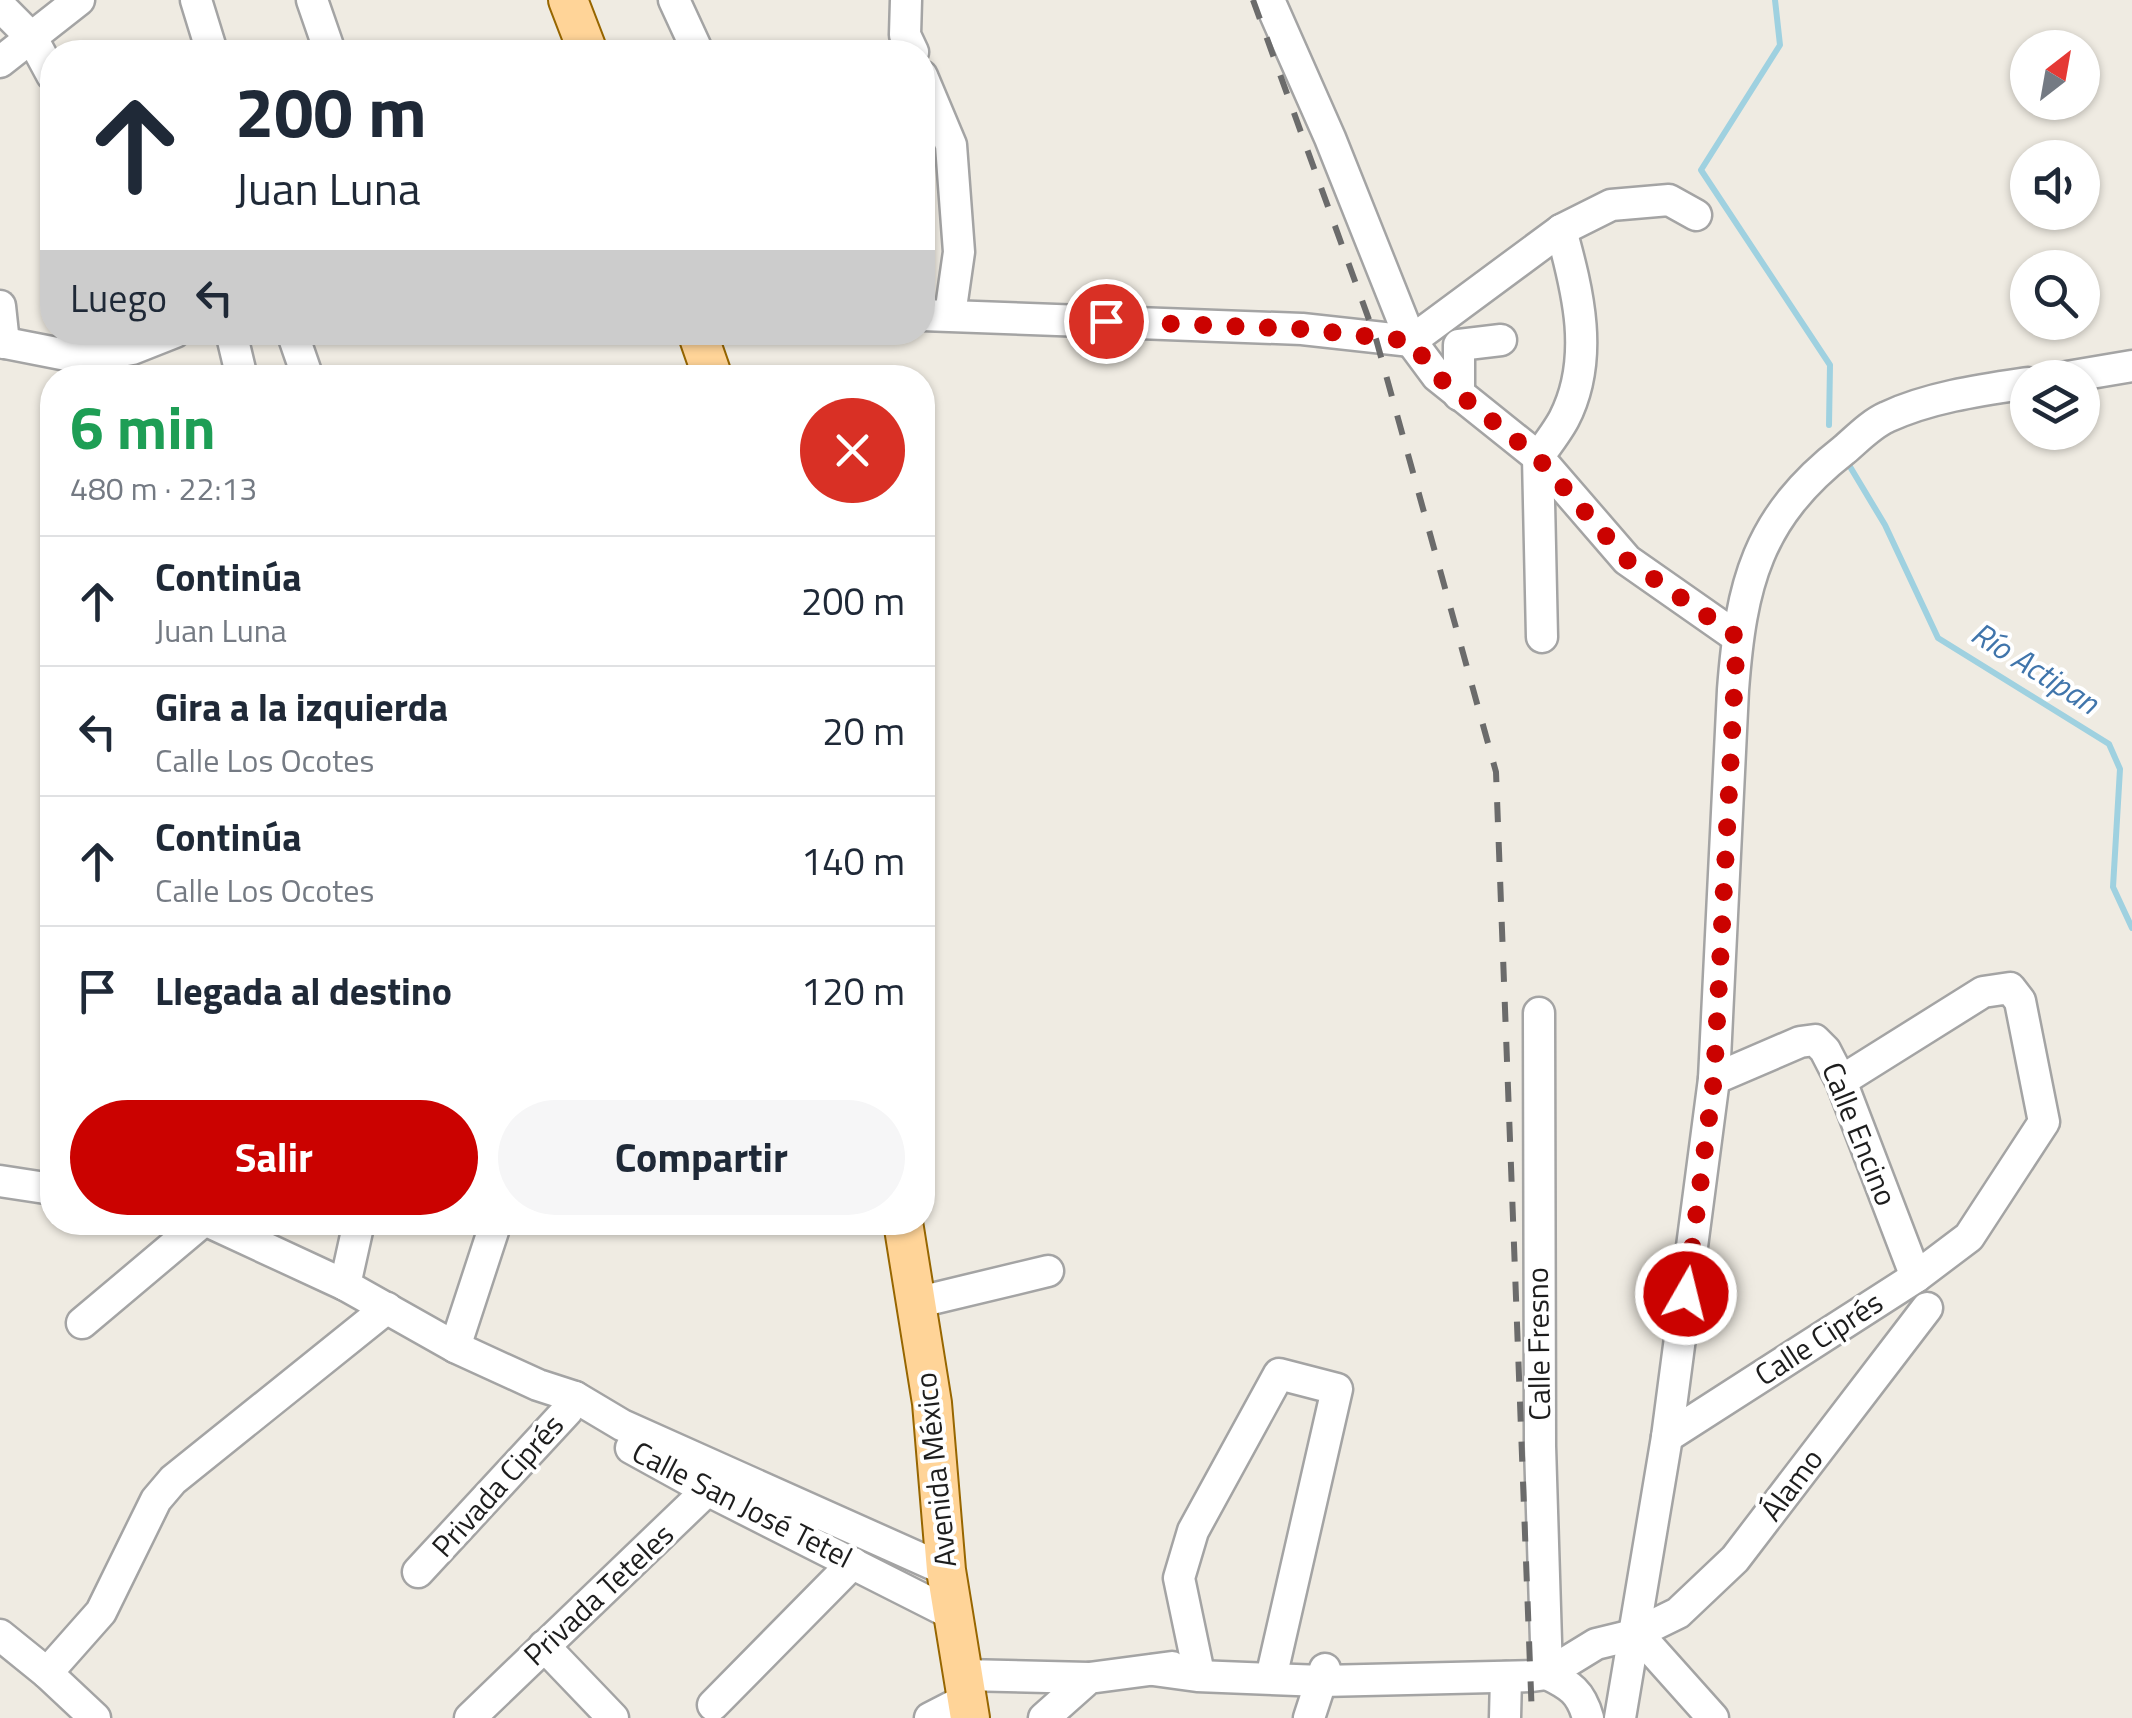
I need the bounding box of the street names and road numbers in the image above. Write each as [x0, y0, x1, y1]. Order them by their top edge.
street label: Calle Encino [1810, 1055, 1910, 1212]
street label: Calle Fresno [1514, 1267, 1562, 1421]
street label: Calle Ciprés [1745, 1279, 1892, 1397]
street label: Avenida México [902, 1370, 968, 1570]
street label: Privada Ciprés [420, 1403, 574, 1567]
street label: Calle San José Tetel [624, 1429, 861, 1579]
street label: Álamo [1749, 1438, 1834, 1530]
street label: Privada Teteles [513, 1512, 684, 1676]

